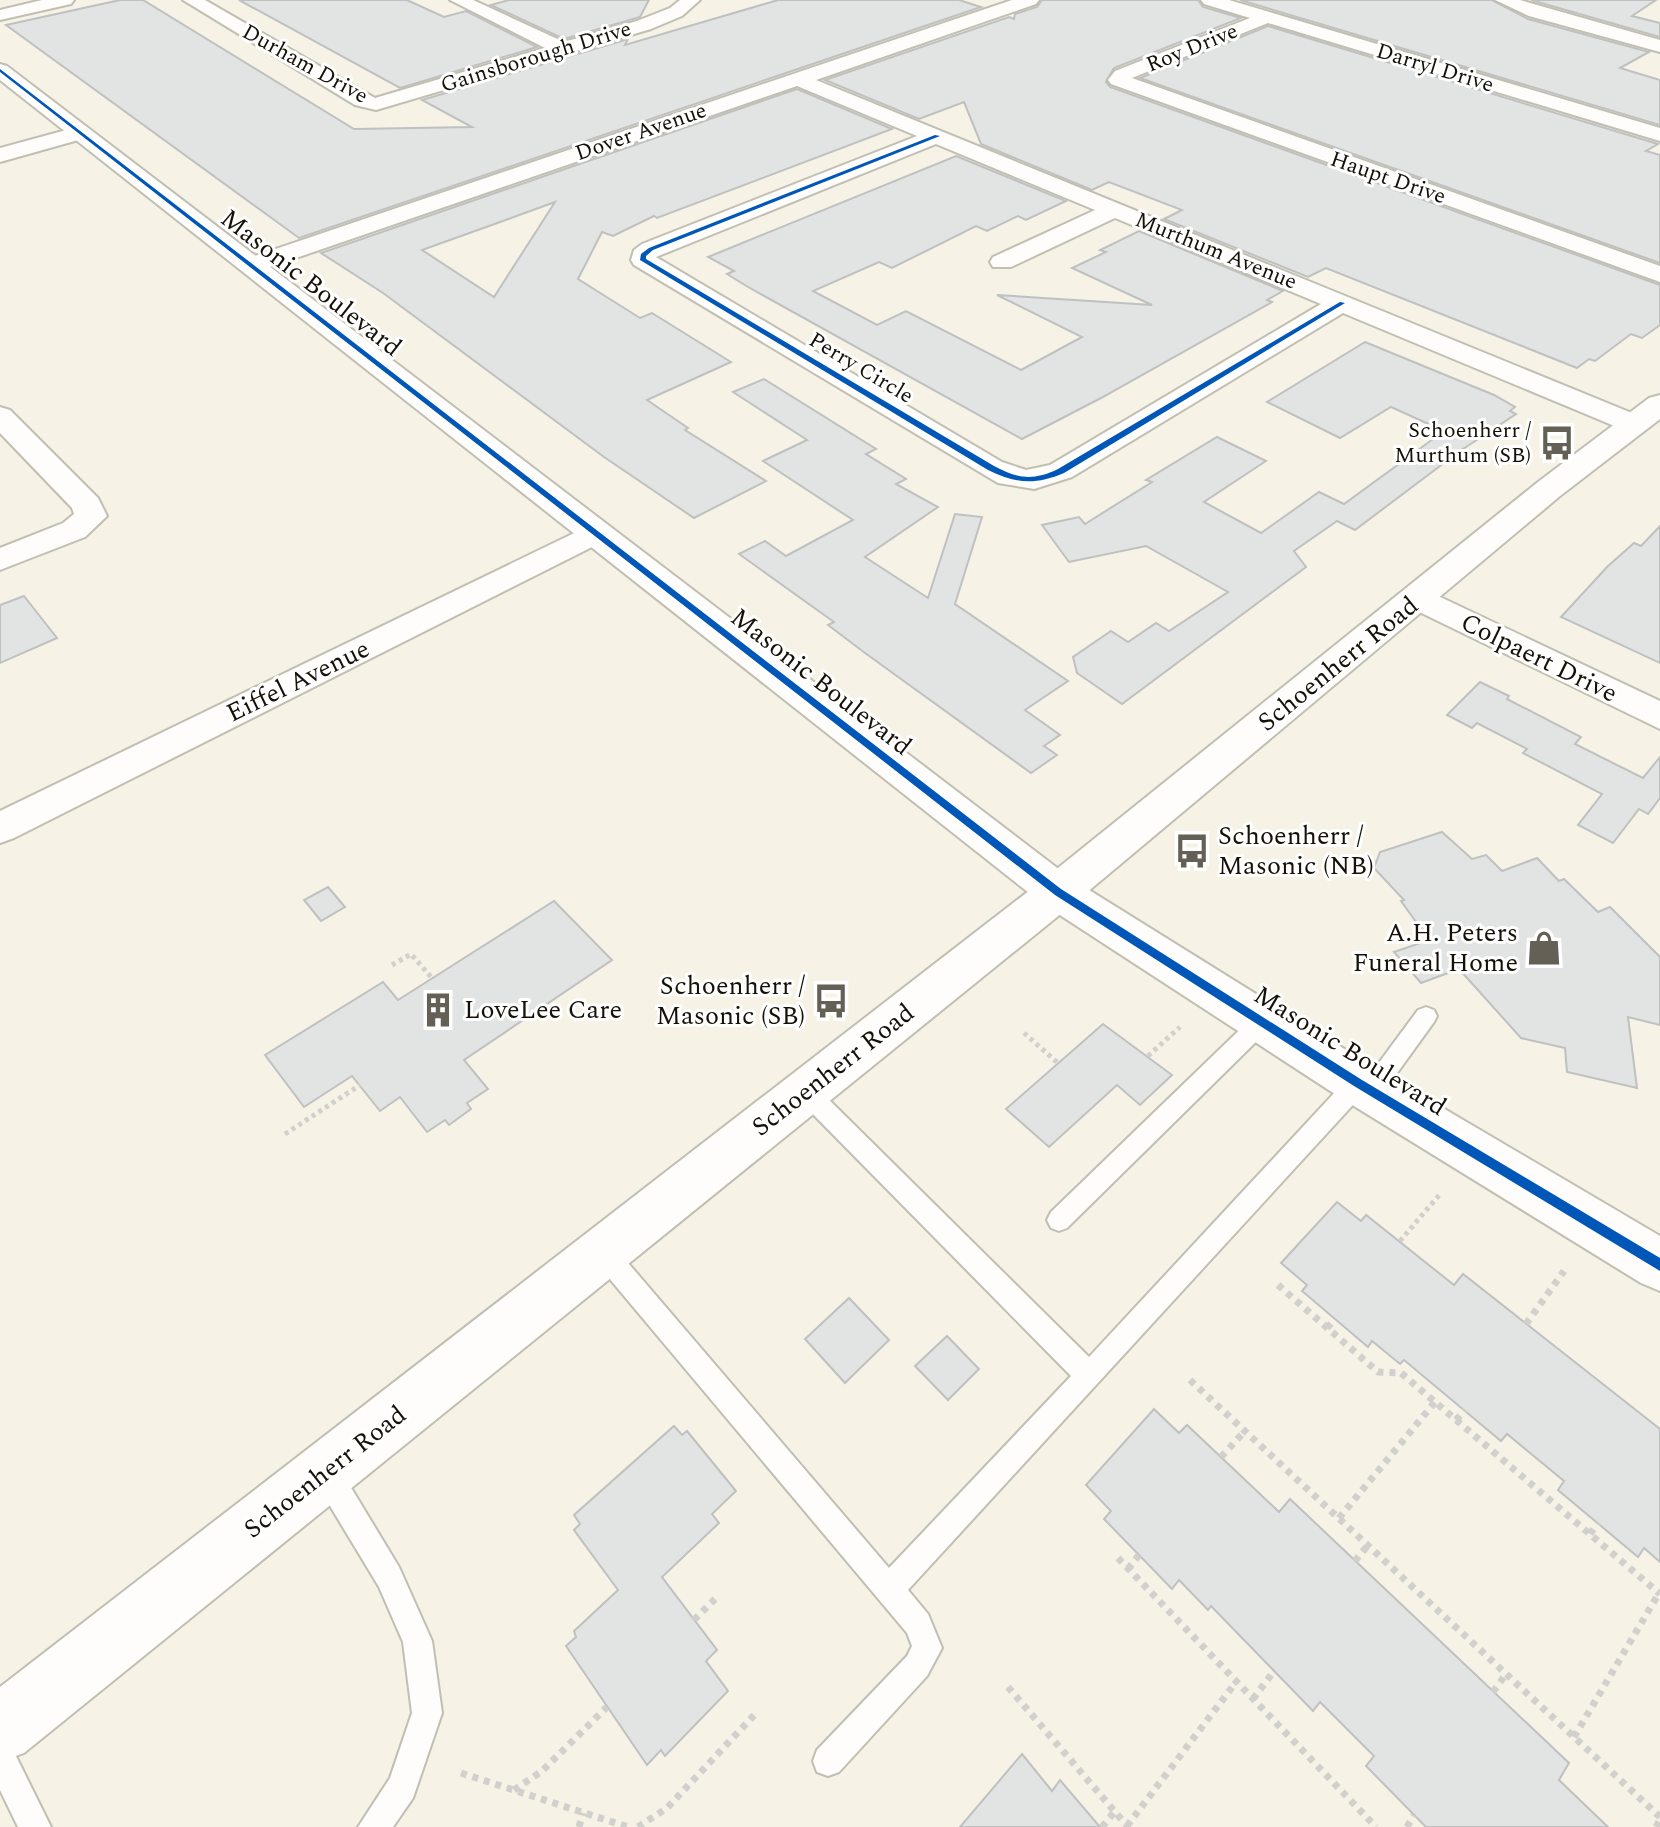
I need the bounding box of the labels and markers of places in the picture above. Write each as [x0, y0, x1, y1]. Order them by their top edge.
place label: Schoenherr / Murthum (SB) [1394, 414, 1531, 472]
bus stop icon: Schoenherr / Murthum (SB) [1538, 424, 1576, 462]
place label: Schoenherr / Masonic (NB) [1218, 816, 1374, 886]
bus stop icon: Schoenherr / Masonic (NB) [1173, 832, 1211, 870]
place label: A.H. Peters Funeral Home [1353, 913, 1518, 983]
shop icon: A.H. Peters Funeral Home [1525, 929, 1563, 967]
place label: Schoenherr / Masonic (SB) [656, 966, 805, 1036]
bus stop icon: Schoenherr / Masonic (SB) [812, 982, 850, 1020]
place label: LoveLee Care [464, 990, 622, 1030]
building icon: LoveLee Care [419, 991, 457, 1029]

